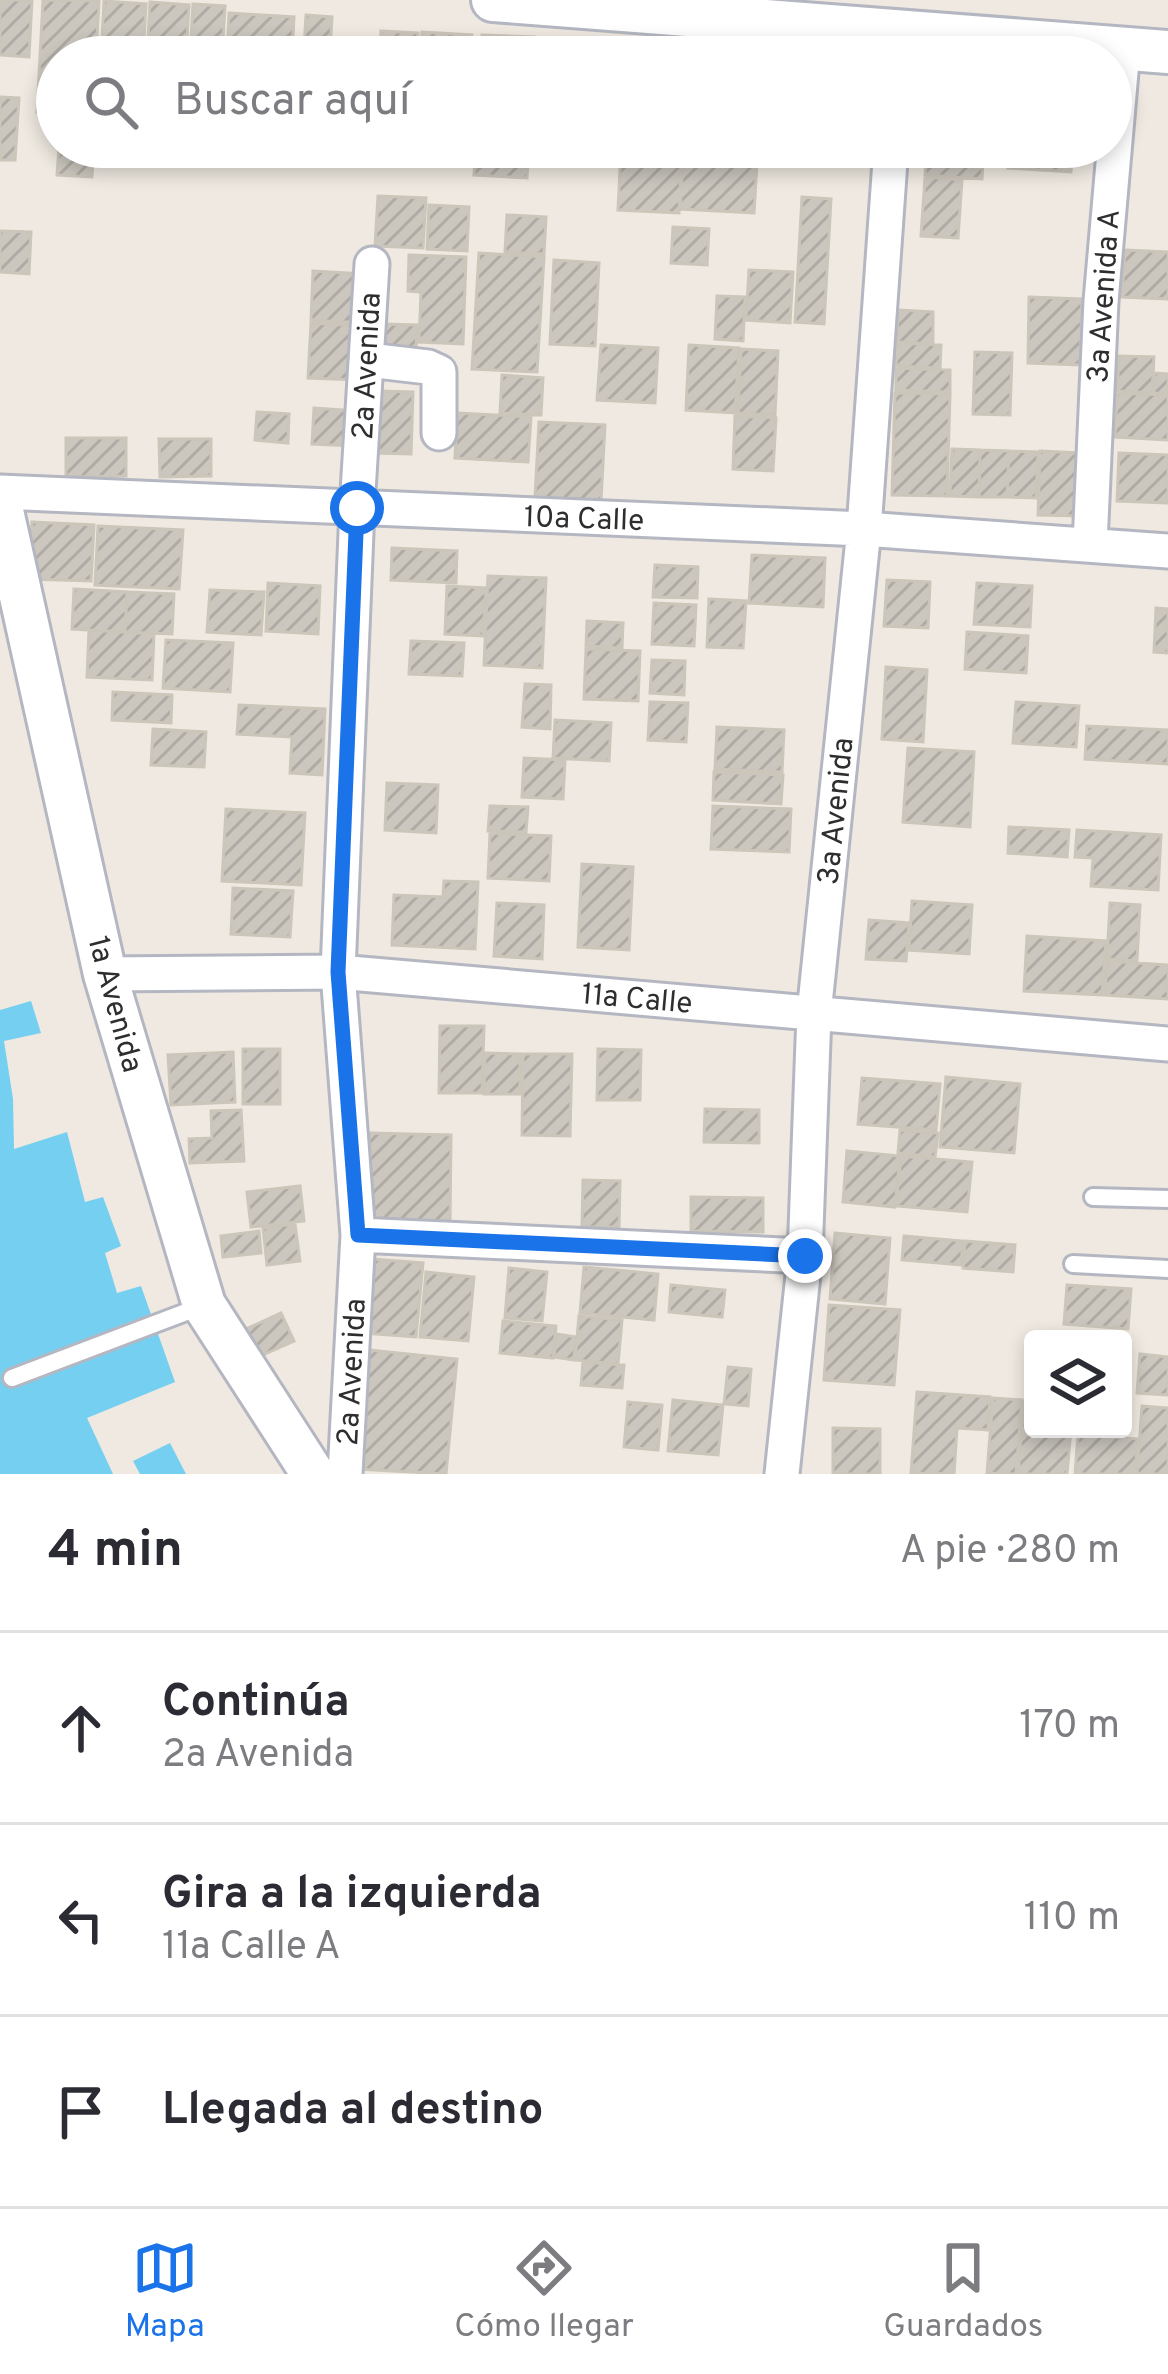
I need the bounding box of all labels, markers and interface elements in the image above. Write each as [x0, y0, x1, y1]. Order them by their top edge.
search box [36, 36, 1132, 168]
icon: search [78, 69, 144, 135]
text: Buscar aquí [174, 74, 410, 131]
street label: 3a Avenida A [1081, 208, 1130, 384]
street label: 2a Avenida [346, 291, 391, 441]
route start [330, 481, 384, 535]
street label: 10a Calle [523, 500, 645, 541]
street label: 3a Avenida [811, 736, 864, 887]
street label: 1a Avenida [78, 932, 150, 1077]
street label: 11a Calle [580, 977, 694, 1024]
route end [778, 1229, 832, 1283]
street label: 2a Avenida [331, 1297, 376, 1447]
map controls [1024, 1330, 1132, 1438]
button: layers [1024, 1330, 1132, 1438]
text: 4 min [48, 1520, 183, 1585]
text: A pie · 280 m [900, 1528, 1120, 1577]
text: Continúa [162, 1675, 349, 1732]
icon: ahead [48, 1695, 114, 1761]
text: 170 m [1019, 1703, 1120, 1752]
text: 2a Avenida [162, 1732, 354, 1781]
text: Gira a la izquierda [162, 1867, 542, 1924]
icon: left [48, 1887, 114, 1953]
text: 110 m [1024, 1895, 1120, 1944]
text: 11a Calle A [162, 1924, 341, 1973]
icon: arrive [48, 2079, 114, 2145]
text: Llegada al destino [162, 2083, 543, 2140]
tab: Mapa [125, 2235, 205, 2349]
tab: Cómo llegar [454, 2235, 634, 2349]
tab: Guardados [883, 2235, 1043, 2349]

